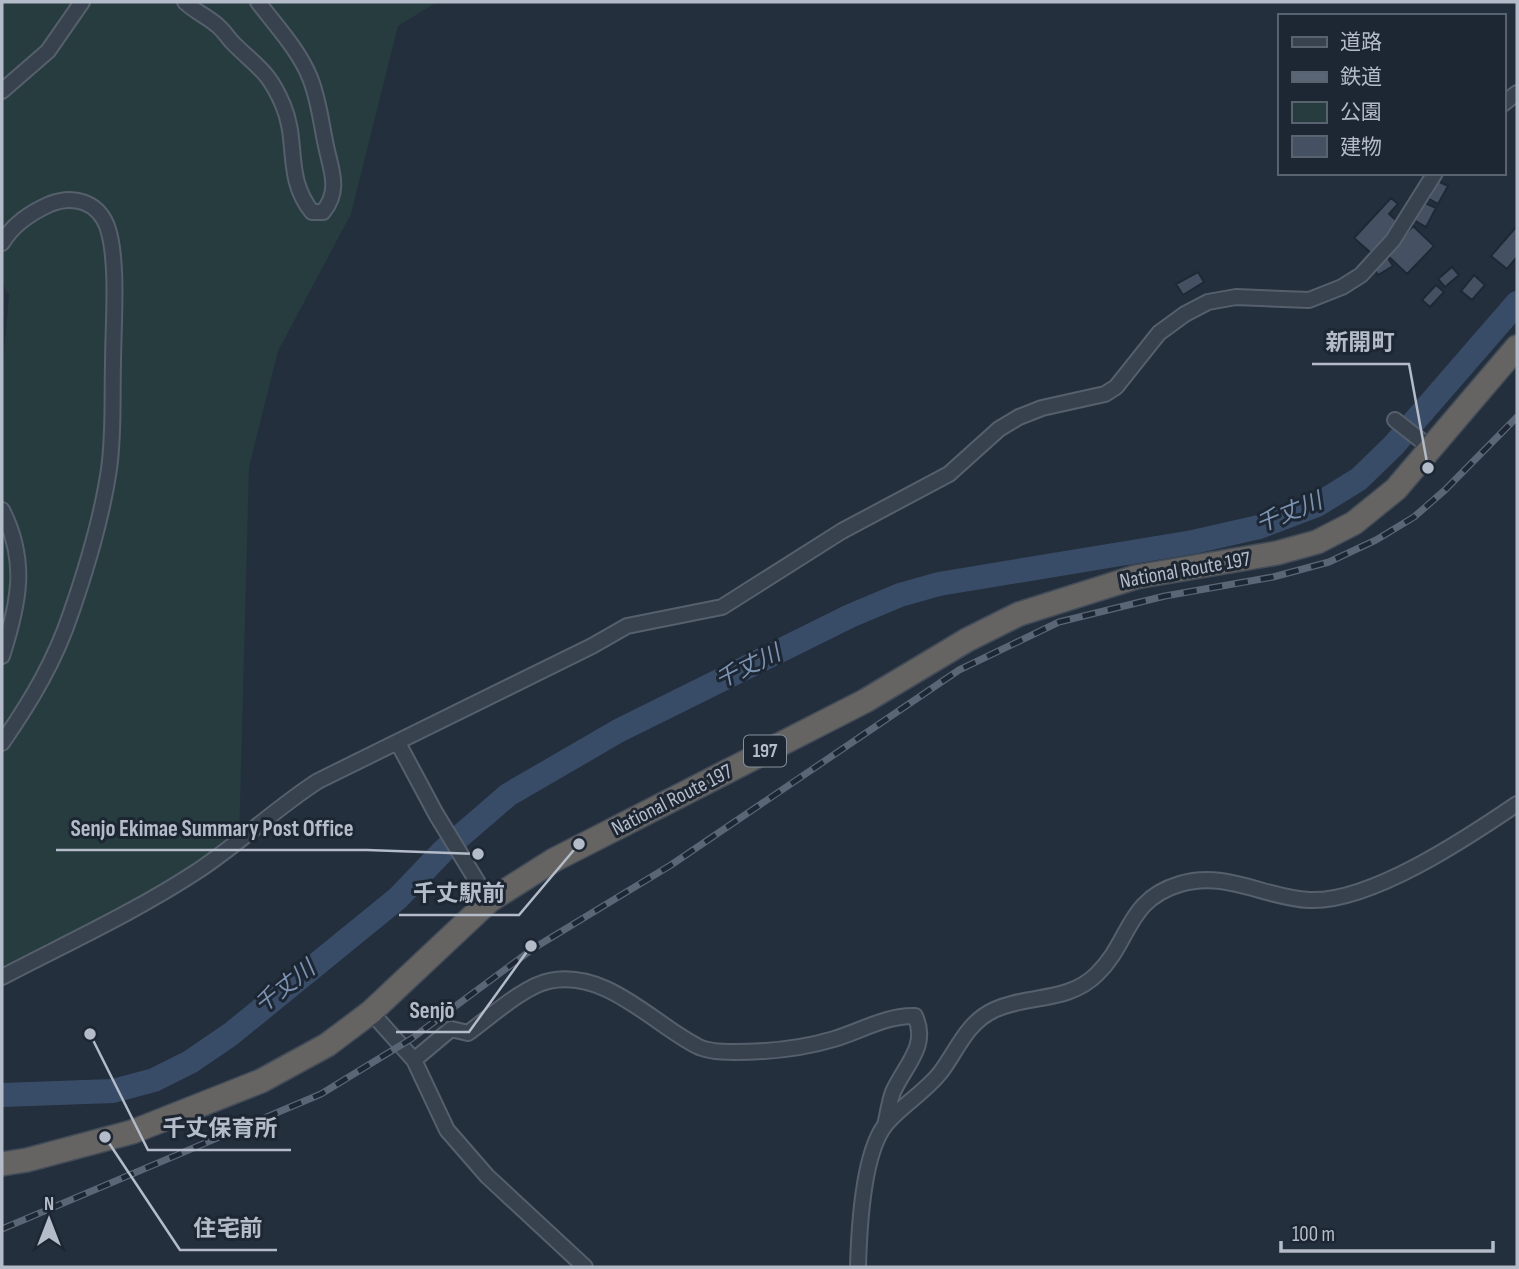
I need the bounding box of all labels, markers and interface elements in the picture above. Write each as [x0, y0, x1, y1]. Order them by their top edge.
legend [1278, 14, 1505, 175]
text: 道路 [1340, 30, 1382, 55]
text: 鉄道 [1340, 65, 1382, 90]
text: 公園 [1340, 100, 1382, 125]
text: 建物 [1340, 135, 1382, 160]
callout: 新開町 [1312, 320, 1409, 364]
text: 新開町 [1326, 329, 1395, 357]
water label: 千丈川 [1252, 486, 1329, 539]
street label: National Route 197 [1118, 546, 1253, 594]
water label: 千丈川 [711, 638, 788, 695]
road number: 197 [744, 736, 786, 766]
street label: National Route 197 [607, 759, 737, 841]
callout: Senjo Ekimae Summary Post Office [56, 806, 367, 850]
text: Senjo Ekimae Summary Post Office [70, 815, 354, 843]
callout: 千丈駅前 [399, 871, 519, 915]
text: 千丈駅前 [413, 880, 505, 908]
water label: 千丈川 [249, 953, 323, 1019]
callout: Senjō [396, 988, 469, 1032]
text: Senjō [409, 997, 455, 1025]
callout: 千丈保育所 [148, 1106, 291, 1150]
text: 千丈保育所 [163, 1115, 278, 1143]
north arrow [14, 1185, 84, 1255]
text: N [44, 1193, 54, 1216]
callout: 住宅前 [180, 1206, 277, 1250]
scale bar [1281, 1210, 1493, 1254]
text: 住宅前 [194, 1215, 263, 1243]
text: 100 m [1292, 1222, 1335, 1247]

